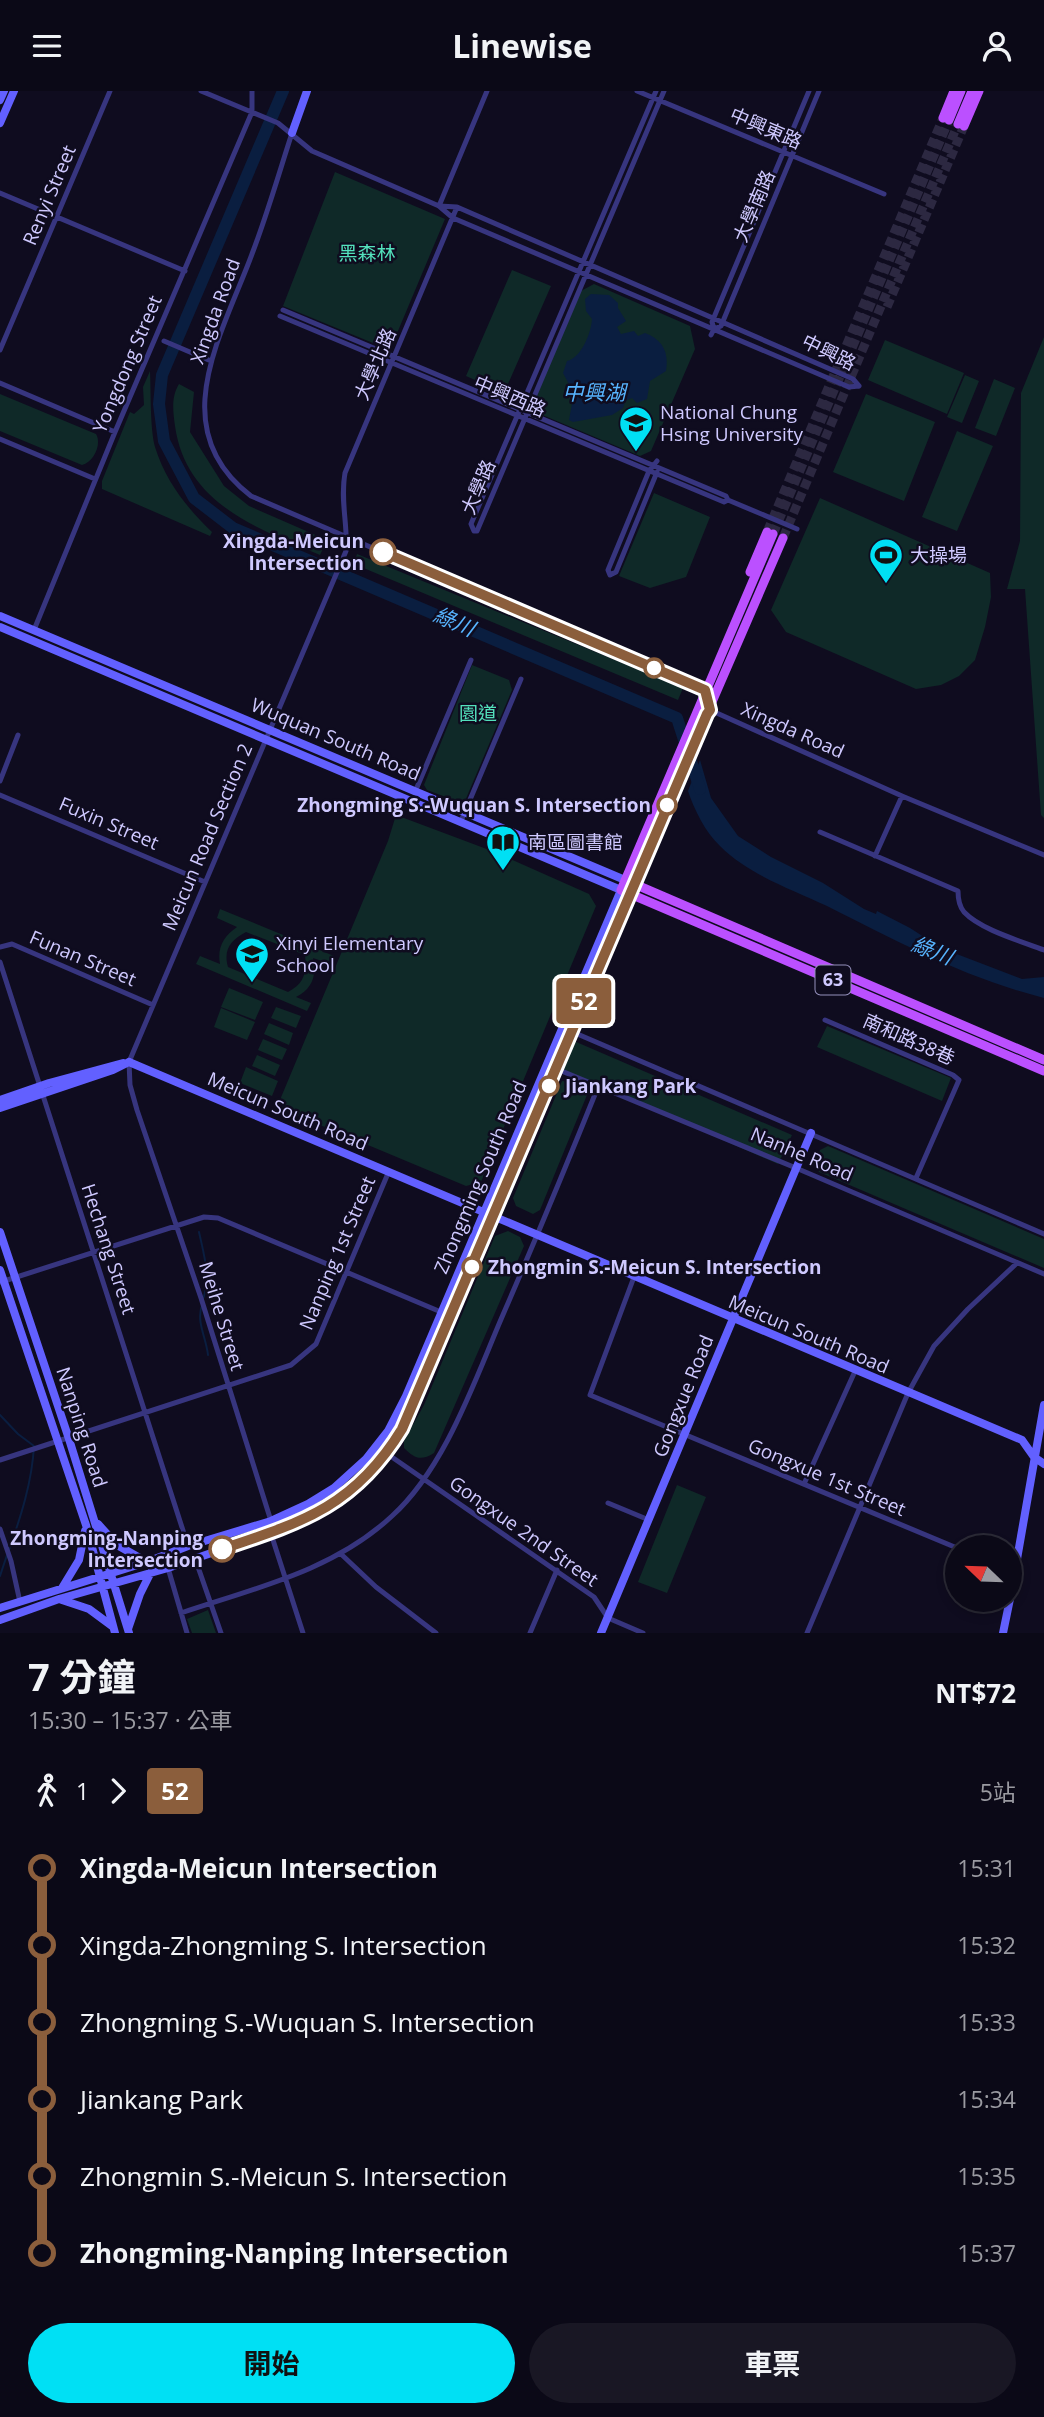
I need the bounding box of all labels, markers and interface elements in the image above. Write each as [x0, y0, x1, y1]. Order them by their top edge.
text: Linewise [452, 24, 592, 67]
icon: menu [28, 27, 66, 65]
icon: person [978, 27, 1016, 65]
street label: 中興東路 [726, 101, 806, 155]
street label: Renyi Street [16, 141, 82, 249]
street label: 大學南路 [727, 166, 781, 246]
park label: 黑森林 [338, 240, 396, 266]
street label: Xingda Road [184, 255, 246, 367]
street label: Yongdong Street [86, 291, 168, 437]
street label: 大學北路 [348, 324, 402, 404]
street label: 中興路 [798, 328, 860, 376]
street label: 中興西路 [470, 369, 550, 423]
water label: 中興湖 [563, 378, 628, 406]
place label: National Chung Hsing University [660, 399, 804, 447]
school or university icon: National Chung Hsing University [617, 404, 655, 453]
street label: 大學路 [455, 456, 501, 518]
place label: Xingda-Meicun Intersection [223, 528, 364, 576]
sports icon: 大操場 [867, 536, 905, 585]
marker: Xingda-Meicun Intersection [370, 539, 396, 565]
place label: 大操場 [910, 542, 967, 568]
water label: 綠川 [430, 600, 481, 643]
unlabelled marker [644, 658, 664, 678]
street label: Wuquan South Road [247, 692, 425, 786]
street label: Xingda Road [737, 696, 849, 764]
park label: 園道 [459, 700, 497, 726]
street label: Meicun Road Section 2 [156, 739, 258, 935]
street label: Fuxin Street [55, 790, 163, 856]
place label: Zhongming S.-Wuquan S. Intersection [297, 792, 651, 818]
marker: Zhongming S.-Wuquan S. Intersection [657, 795, 677, 815]
library icon: 南區圖書館 [484, 823, 522, 872]
place label: 南區圖書館 [528, 829, 623, 855]
street label: Funan Street [26, 924, 140, 992]
water label: 綠川 [908, 929, 959, 971]
place label: Xinyi Elementary School [276, 930, 424, 978]
school or university icon: Xinyi Elementary School [233, 935, 271, 984]
road number: 63 [816, 965, 850, 995]
line badge: 52 [552, 978, 616, 1024]
text: 52 [570, 984, 598, 1017]
street label: 南和路38巷 [859, 1007, 959, 1071]
street label: Meicun South Road [204, 1065, 372, 1157]
place label: Jiankang Park [563, 1073, 697, 1099]
street label: Zhongming South Road [428, 1076, 532, 1278]
marker: Jiankang Park [539, 1076, 559, 1096]
street label: Nanhe Road [747, 1121, 857, 1187]
street label: Nanping 1st Street [293, 1172, 381, 1334]
street label: Hechang Street [76, 1180, 142, 1318]
place label: Zhongmin S.-Meicun S. Intersection [488, 1254, 821, 1280]
marker: Zhongmin S.-Meicun S. Intersection [462, 1257, 482, 1277]
street label: Meihe Street [193, 1258, 251, 1374]
street label: Meicun South Road [725, 1288, 893, 1380]
street label: Gongxue Road [647, 1331, 719, 1461]
street label: Nanping Road [50, 1363, 114, 1491]
street label: Gongxue 1st Street [744, 1432, 910, 1522]
street label: Gongxue 2nd Street [444, 1470, 604, 1592]
place label: Zhongming-Nanping Intersection [10, 1525, 203, 1573]
north arrow [945, 1535, 1022, 1612]
map controls [945, 1535, 1022, 1612]
marker: Zhongming-Nanping Intersection [209, 1536, 235, 1562]
text: 7 分鐘 [28, 1650, 136, 1702]
text: NT$72 [935, 1675, 1016, 1711]
text: 15:30 – 15:37 · 公車 [28, 1704, 233, 1736]
icon: walk [28, 1772, 66, 1810]
icon: forward [99, 1772, 137, 1810]
text: 52 [161, 1774, 189, 1807]
text: 1 [76, 1775, 89, 1807]
text: 5站 [980, 1776, 1016, 1808]
text: Xingda-Meicun Intersection [80, 1850, 438, 1886]
text: 15:31 [957, 1852, 1016, 1884]
text: Xingda-Zhongming S. Intersection [80, 1927, 487, 1963]
text: 15:32 [957, 1929, 1016, 1961]
text: Zhongming S.-Wuquan S. Intersection [80, 2004, 535, 2040]
text: 15:33 [957, 2006, 1016, 2038]
text: Jiankang Park [80, 2081, 243, 2117]
text: 15:34 [957, 2083, 1016, 2115]
text: Zhongmin S.-Meicun S. Intersection [80, 2158, 507, 2194]
text: 15:35 [957, 2160, 1016, 2192]
text: Zhongming-Nanping Intersection [80, 2235, 509, 2271]
text: 15:37 [957, 2237, 1016, 2269]
button: 開始 [28, 2323, 515, 2403]
button: 車票 [529, 2323, 1016, 2403]

